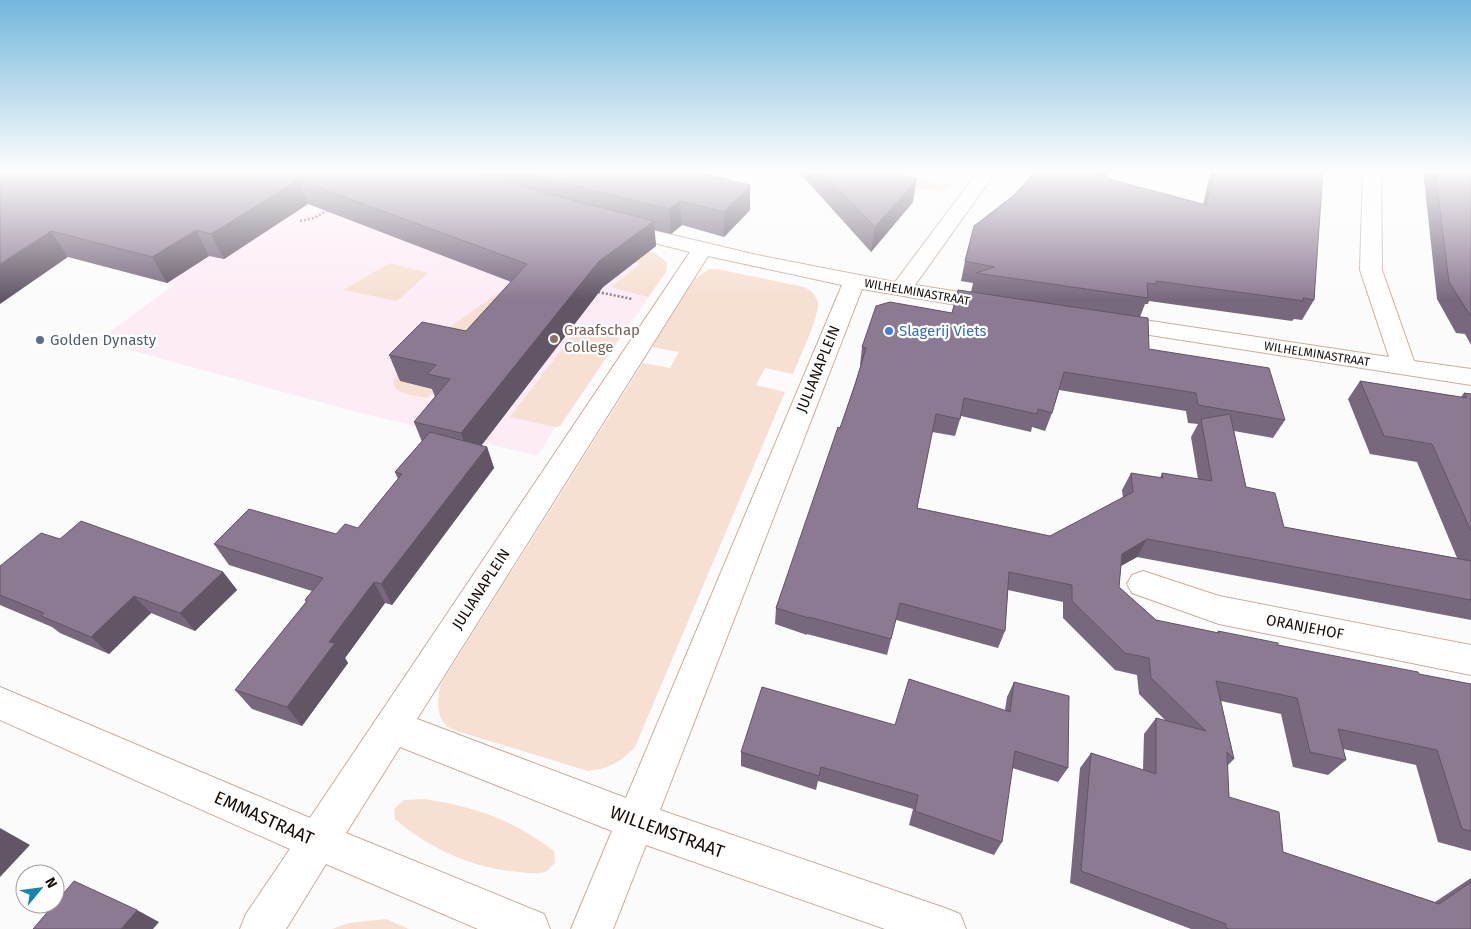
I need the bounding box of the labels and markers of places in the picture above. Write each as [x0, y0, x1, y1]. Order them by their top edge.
place label: Graafschap College [564, 321, 640, 356]
place label: Slagerij Viets [899, 322, 987, 340]
marker: Slagerij Viets [883, 325, 895, 337]
place label: Golden Dynasty [50, 331, 157, 349]
marker: Graafschap College [548, 333, 560, 345]
marker: Golden Dynasty [34, 334, 46, 346]

